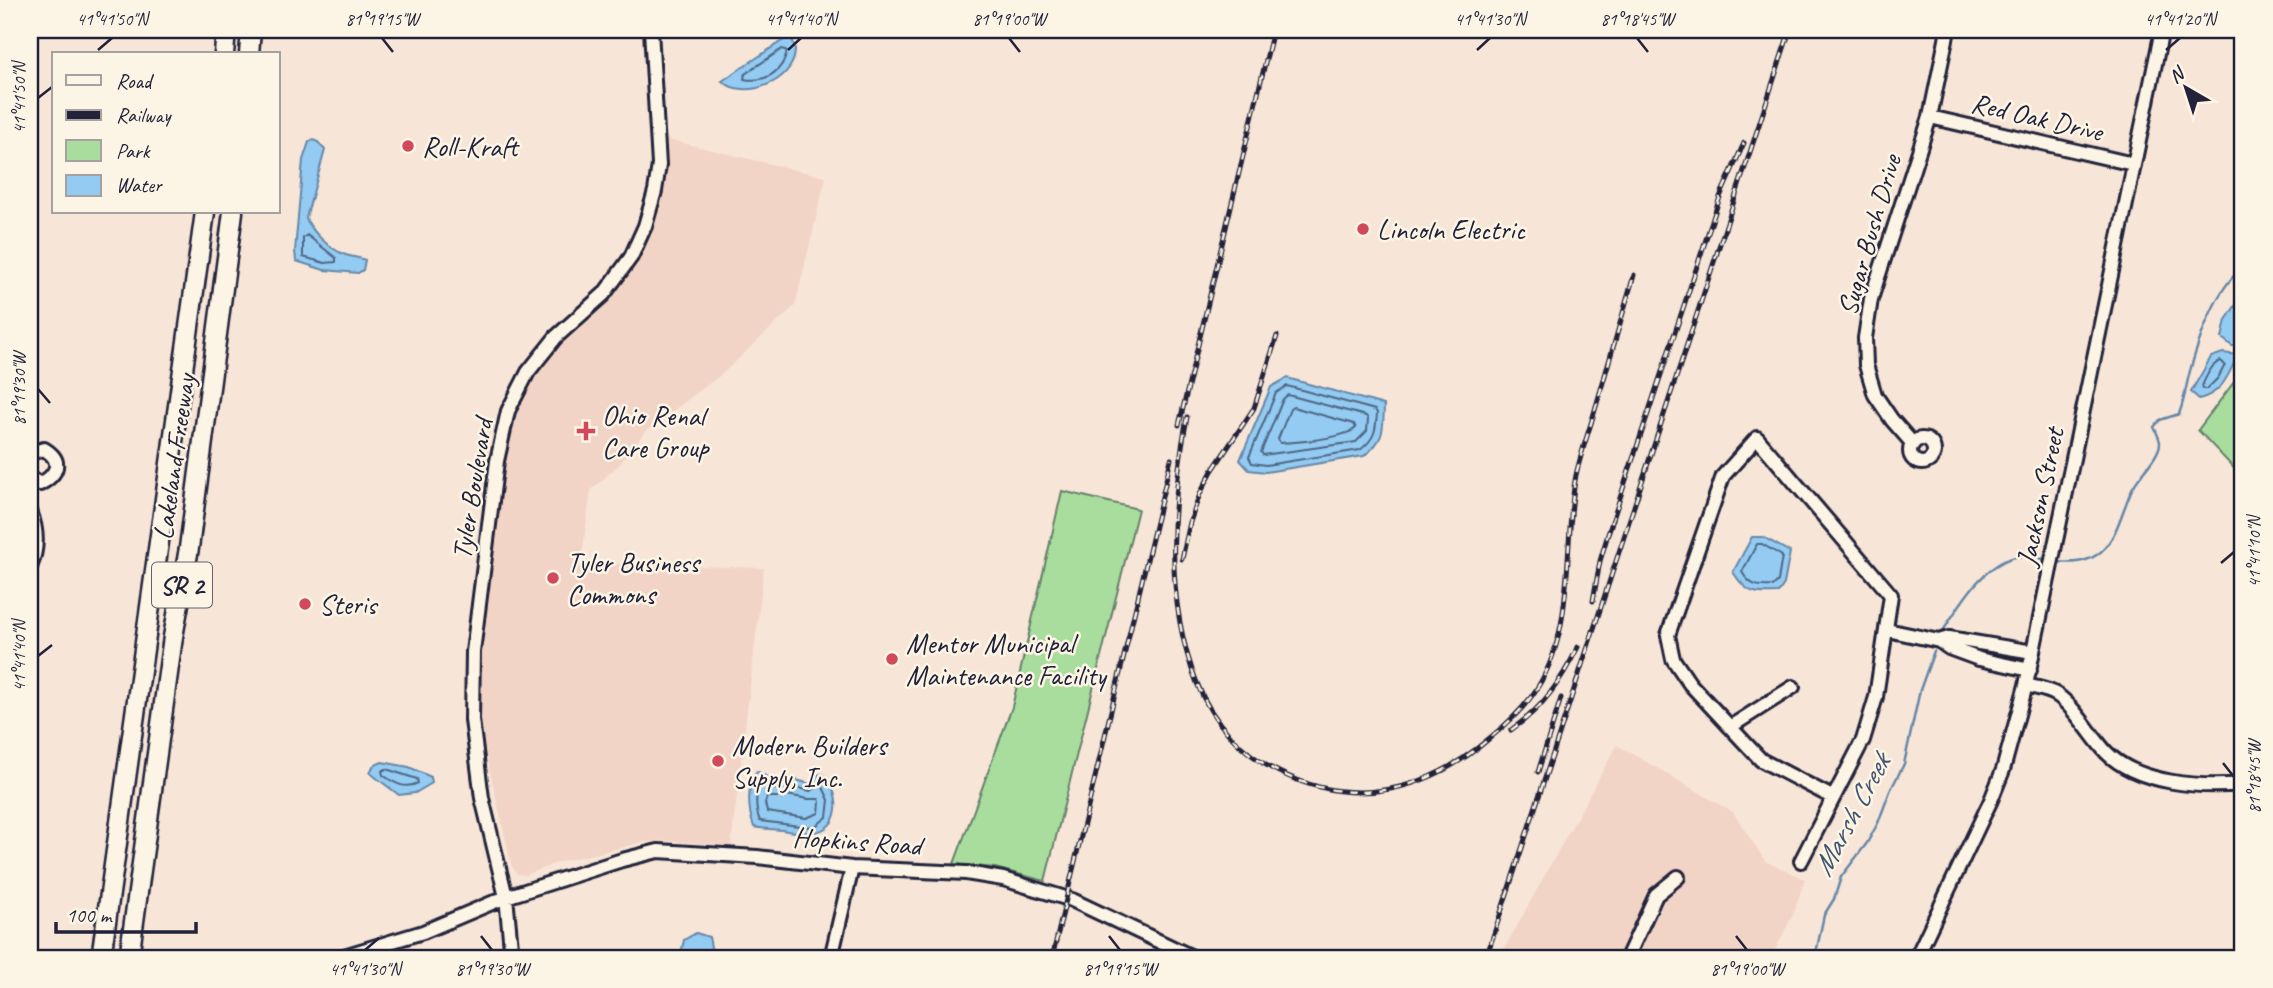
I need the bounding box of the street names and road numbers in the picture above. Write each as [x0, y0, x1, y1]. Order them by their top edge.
street label: Red Oak Drive [1968, 85, 2108, 150]
street label: Sugar Bush Drive [1829, 149, 1909, 319]
street label: Lakeland Freeway [145, 370, 203, 542]
street label: Tyler Boulevard [444, 412, 501, 562]
street label: Jackson Street [2008, 422, 2072, 571]
road number: SR 2 [152, 562, 212, 608]
street label: Hopkins Road [792, 819, 926, 863]

